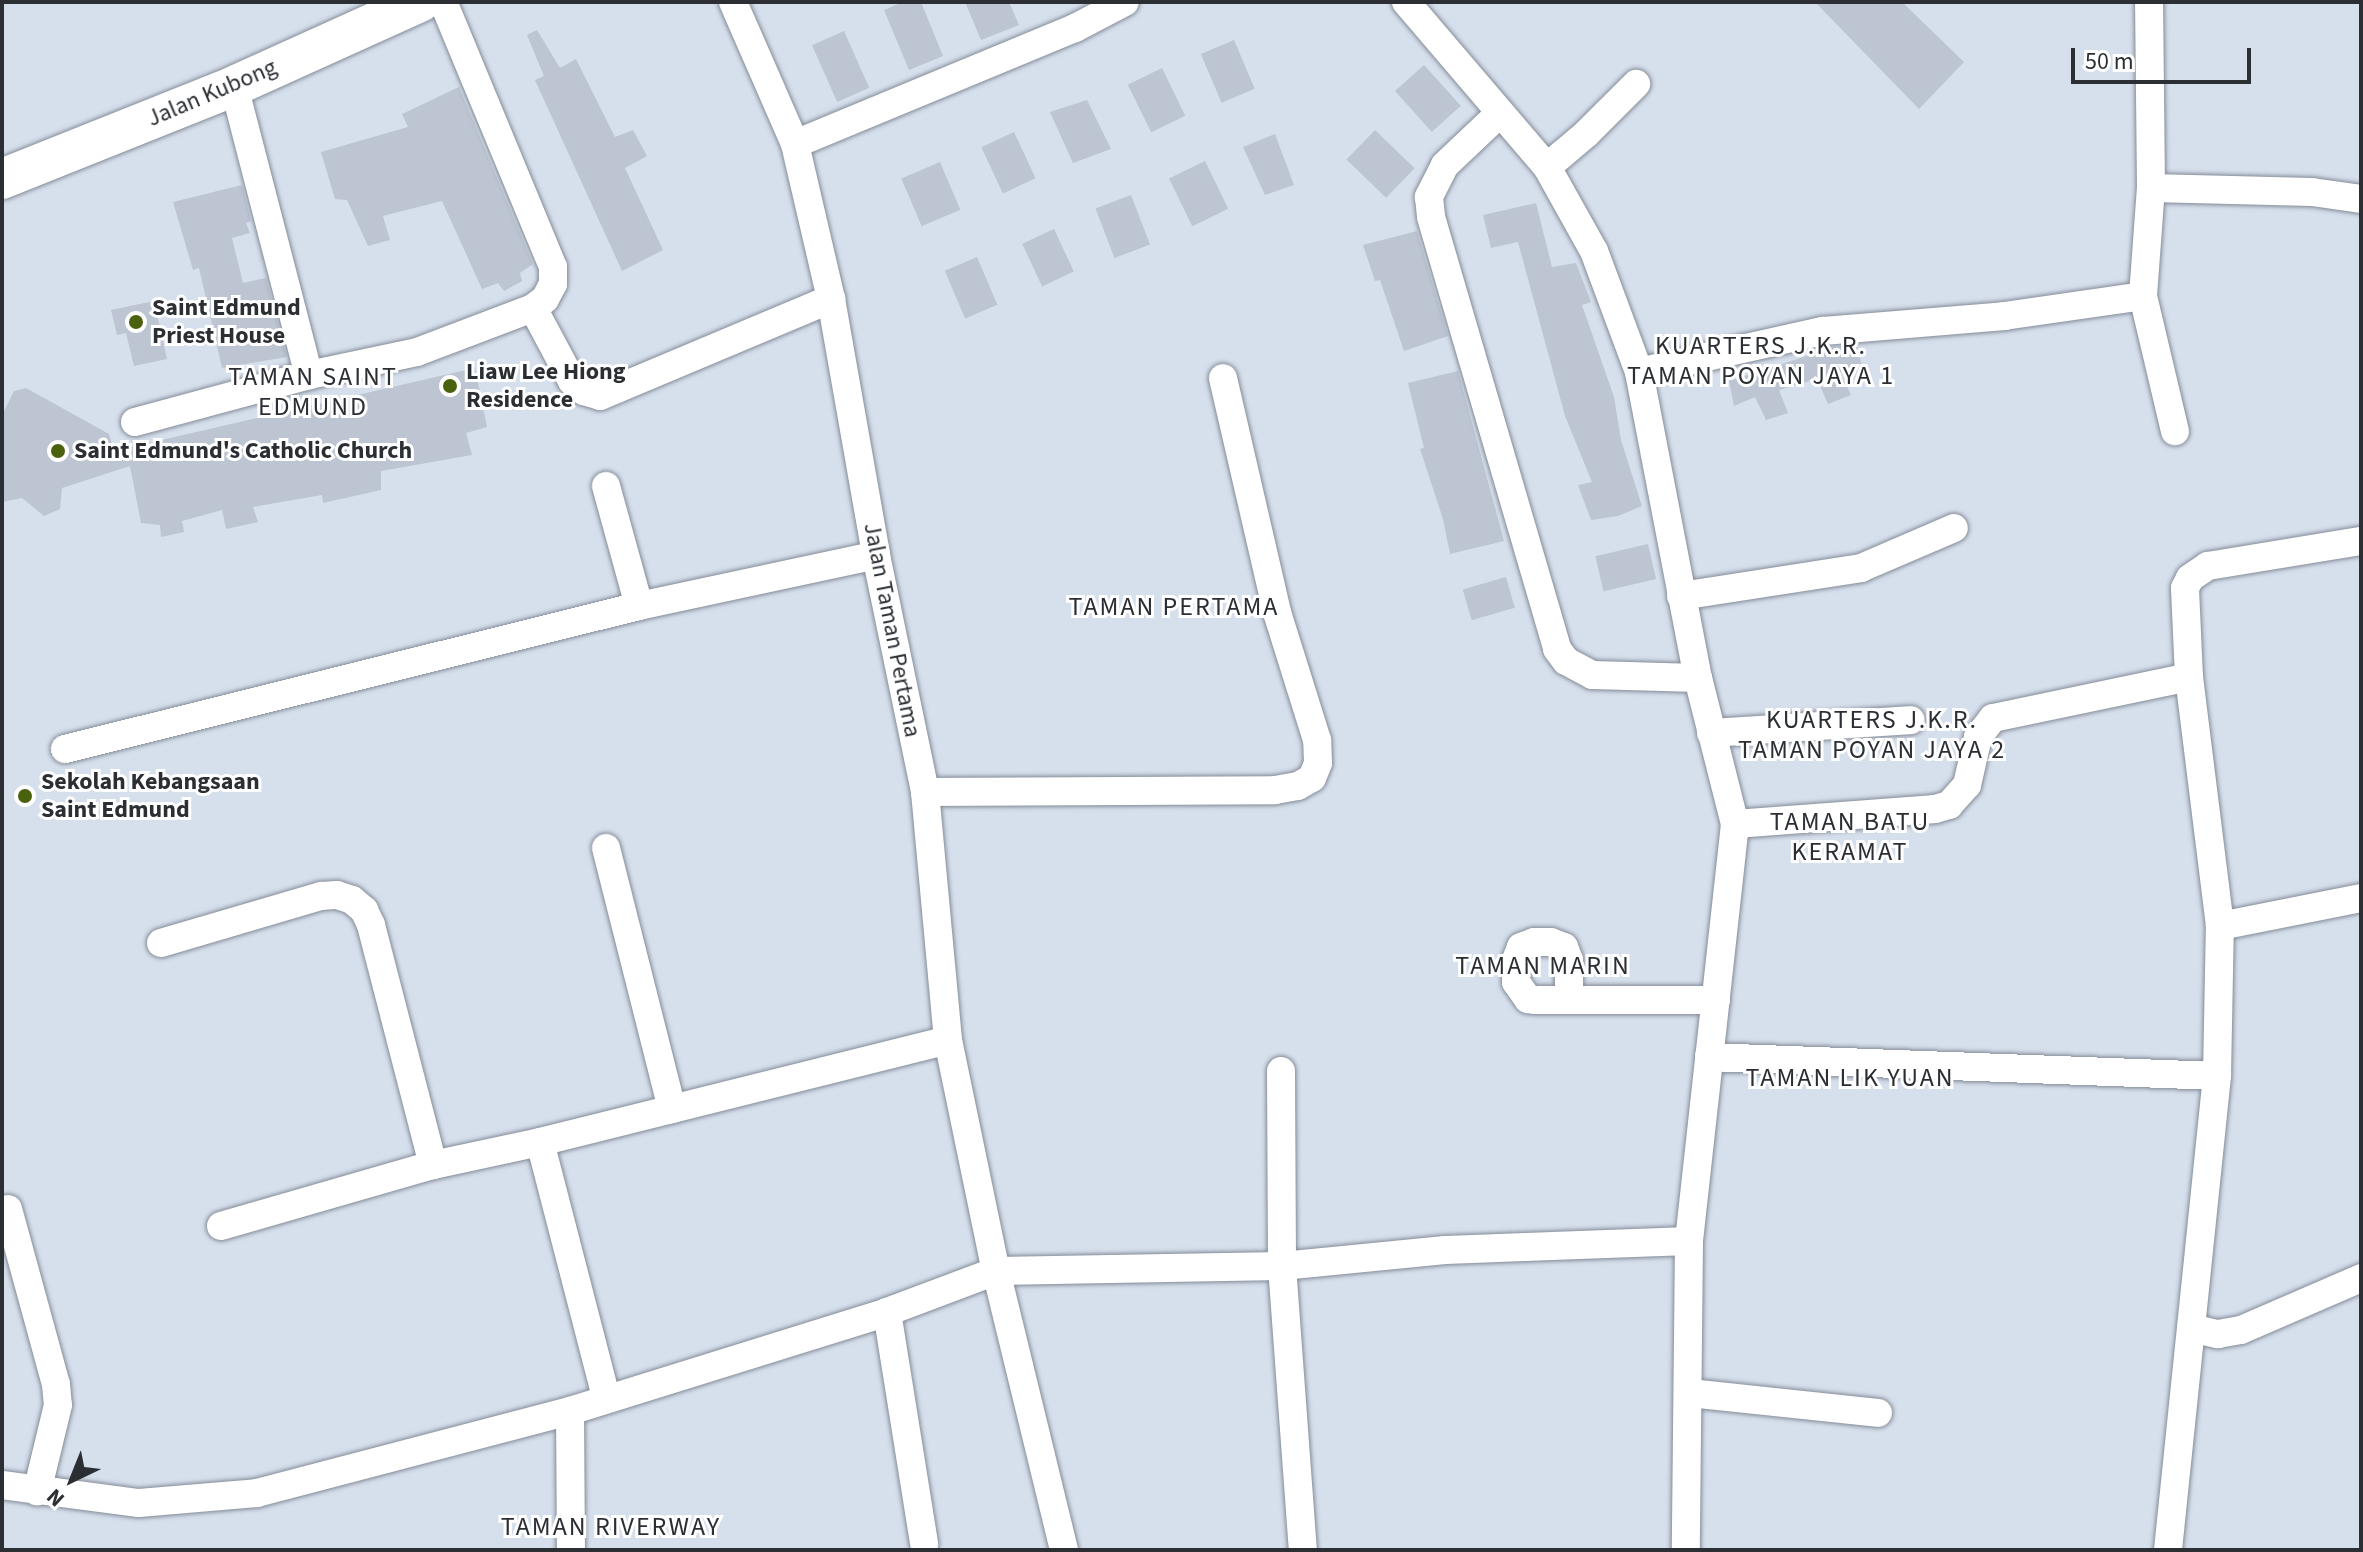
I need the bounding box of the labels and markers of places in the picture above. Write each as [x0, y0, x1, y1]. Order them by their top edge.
place label: Saint Edmund Priest House [152, 294, 301, 350]
marker: Saint Edmund Priest House [127, 313, 145, 331]
place label: Liaw Lee Hiong Residence [466, 358, 626, 414]
marker: Liaw Lee Hiong Residence [441, 377, 459, 395]
place label: Saint Edmund's Catholic Church [74, 437, 412, 465]
marker: Saint Edmund's Catholic Church [49, 442, 67, 460]
place label: Sekolah Kebangsaan Saint Edmund [41, 768, 260, 824]
marker: Sekolah Kebangsaan Saint Edmund [16, 787, 34, 805]

